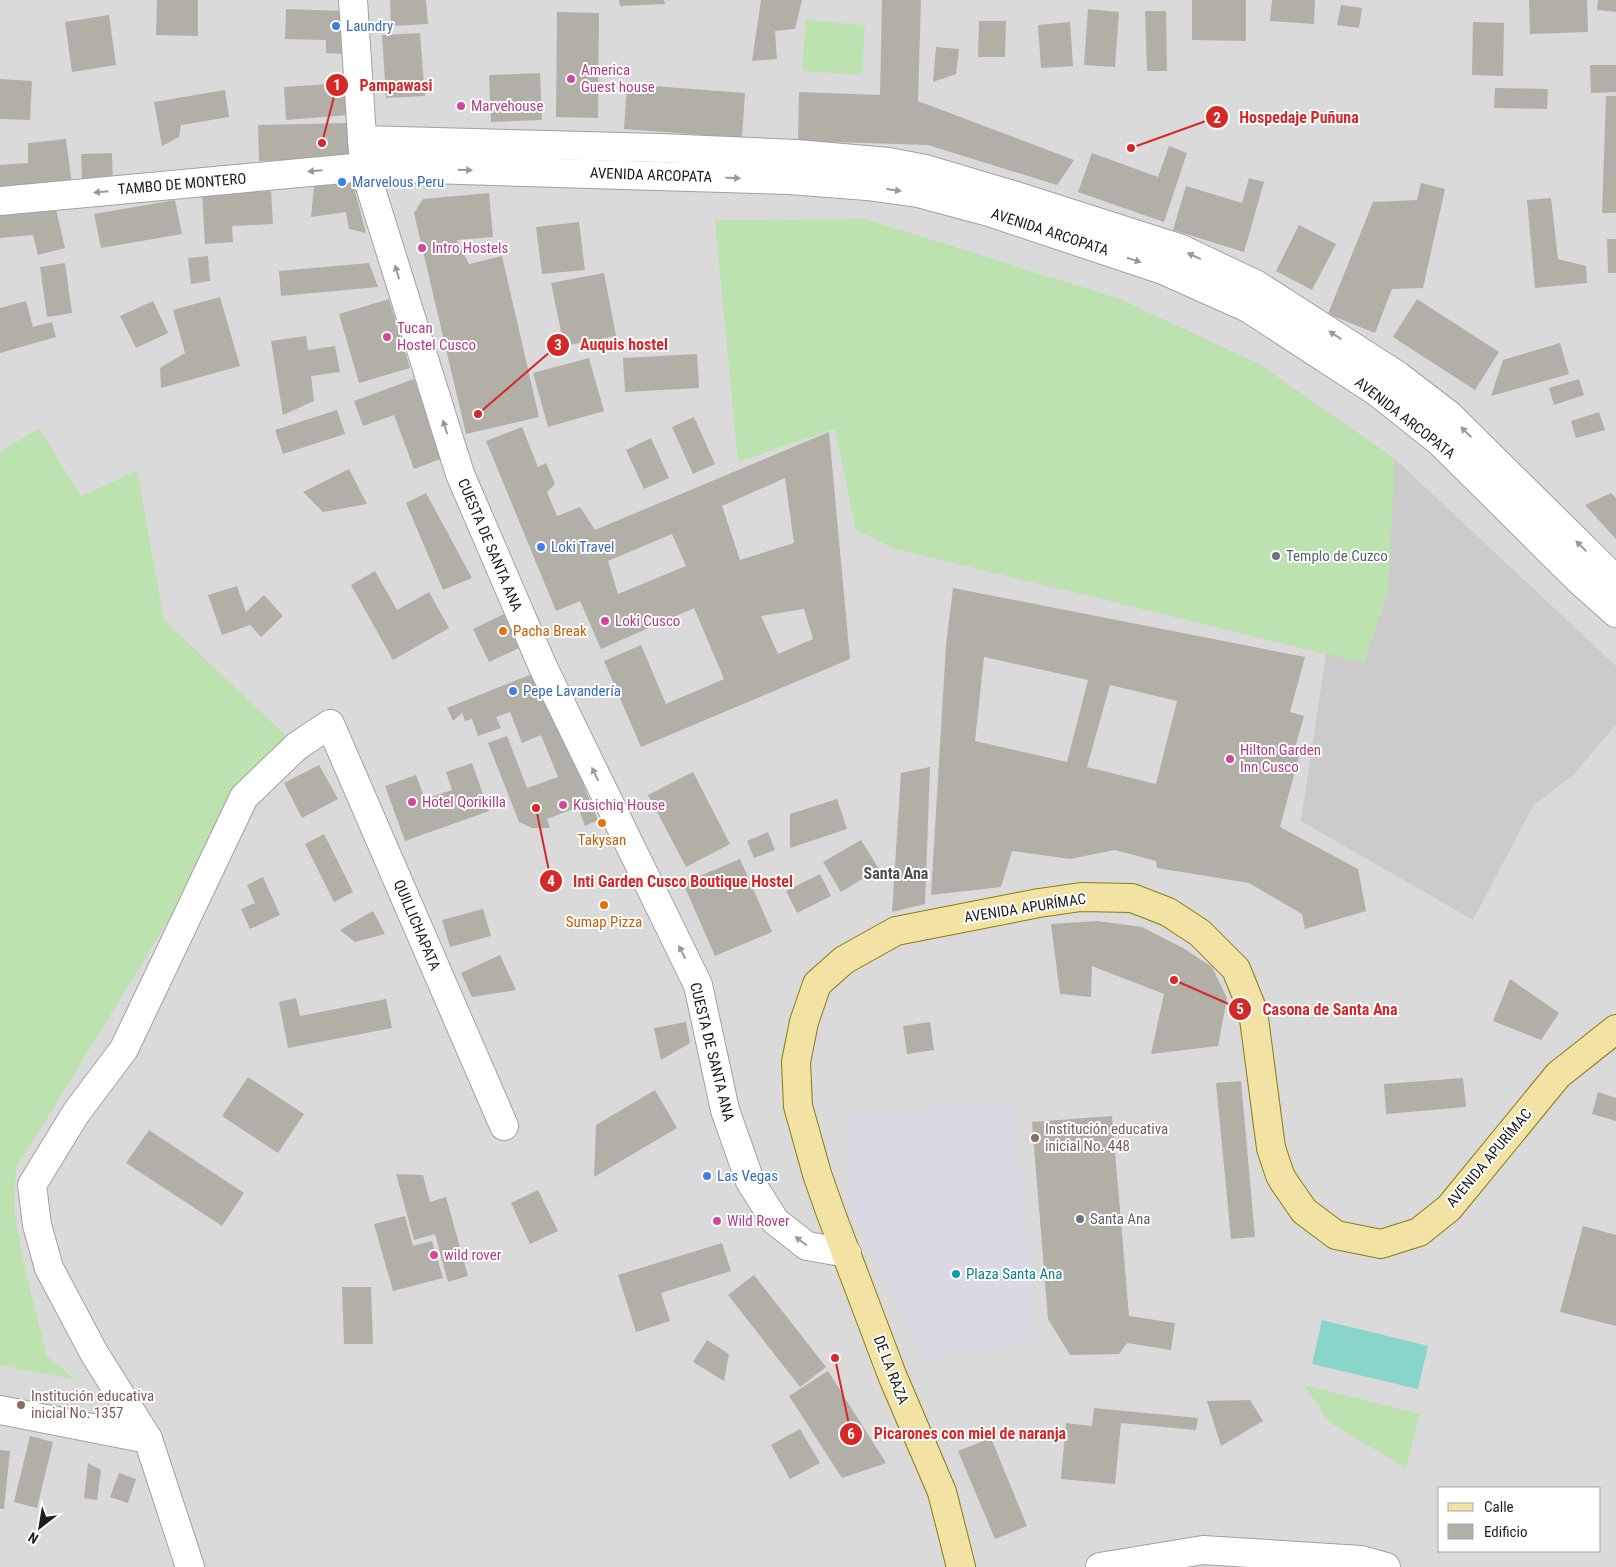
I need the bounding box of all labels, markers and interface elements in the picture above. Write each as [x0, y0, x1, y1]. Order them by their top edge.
place label: Laundry [346, 17, 393, 35]
marker: Laundry [330, 20, 342, 32]
place label: America Guest house [581, 61, 655, 96]
callout: Pampawasi [325, 70, 443, 101]
marker: America Guest house [565, 73, 577, 85]
text: 1 [333, 76, 341, 94]
text: Pampawasi [360, 76, 432, 95]
place label: Marvehouse [471, 97, 543, 115]
marker: Marvehouse [455, 100, 467, 112]
callout: Hospedaje Puñuna [1205, 102, 1369, 133]
text: Hospedaje Puñuna [1239, 108, 1359, 127]
text: 2 [1213, 109, 1221, 127]
street label: AVENIDA ARCOPATA [589, 164, 713, 186]
one-way arrow [457, 166, 473, 174]
one-way arrow [307, 168, 323, 176]
street label: TAMBO DE MONTERO [117, 169, 247, 199]
place label: Marvelous Peru [352, 173, 444, 191]
one-way arrow [725, 174, 741, 182]
marker: Marvelous Peru [336, 176, 348, 188]
one-way arrow [887, 186, 903, 194]
one-way arrow [93, 188, 109, 196]
street label: AVENIDA ARCOPATA [989, 205, 1111, 260]
place label: Intro Hostels [432, 239, 508, 257]
marker: Intro Hostels [416, 242, 428, 254]
one-way arrow [1187, 251, 1201, 259]
one-way arrow [1127, 257, 1142, 265]
one-way arrow [392, 264, 400, 279]
place label: Tucan Hostel Cusco [397, 319, 476, 354]
callout: Auquis hostel [545, 329, 678, 360]
marker: Tucan Hostel Cusco [381, 331, 393, 343]
one-way arrow [1329, 331, 1342, 340]
text: Auquis hostel [580, 335, 668, 354]
text: 3 [554, 336, 562, 354]
street label: AVENIDA ARCOPATA [1351, 373, 1459, 463]
one-way arrow [441, 419, 449, 434]
one-way arrow [1460, 426, 1472, 438]
street label: CUESTA DE SANTA ANA [454, 476, 526, 614]
place label: Loki Travel [551, 538, 614, 556]
one-way arrow [1575, 540, 1587, 552]
marker: Loki Travel [535, 541, 547, 553]
place label: Templo de Cuzco [1286, 547, 1388, 565]
marker: Templo de Cuzco [1270, 550, 1282, 562]
place label: Loki Cusco [615, 612, 680, 630]
marker: Loki Cusco [599, 615, 611, 627]
place label: Pacha Break [513, 622, 587, 640]
marker: Pacha Break [497, 625, 509, 637]
place label: Pepe Lavandería [523, 682, 621, 700]
marker: Pepe Lavandería [507, 685, 519, 697]
place label: Hilton Garden Inn Cusco [1240, 741, 1321, 776]
marker: Hilton Garden Inn Cusco [1224, 753, 1236, 765]
one-way arrow [591, 767, 599, 781]
place label: Hotel Qorikilla [422, 793, 506, 811]
marker: Hotel Qorikilla [406, 796, 418, 808]
place label: Kusichiq House [573, 796, 665, 814]
marker: Kusichiq House [557, 799, 569, 811]
marker: Takysan [596, 817, 608, 829]
place label: Takysan [578, 831, 626, 849]
district label: Santa Ana [864, 864, 929, 883]
callout: Inti Garden Cusco Boutique Hostel [538, 866, 803, 897]
text: 4 [547, 872, 555, 890]
text: Inti Garden Cusco Boutique Hostel [573, 872, 793, 891]
street label: QUILLICHAPATA [390, 877, 444, 973]
street label: AVENIDA APURÍMAC [963, 889, 1087, 927]
marker: Sumap Pizza [598, 899, 610, 911]
place label: Sumap Pizza [566, 913, 642, 931]
one-way arrow [677, 945, 685, 959]
street label: CUESTA DE SANTA ANA [686, 981, 738, 1124]
callout: Casona de Santa Ana [1228, 994, 1408, 1025]
text: 5 [1236, 1000, 1244, 1018]
text: Casona de Santa Ana [1262, 1000, 1398, 1019]
street label: AVENIDA APURÍMAC [1443, 1105, 1535, 1211]
place label: Institución educativa inicial No. 448 [1045, 1120, 1168, 1155]
marker: Institución educativa inicial No. 448 [1029, 1132, 1041, 1144]
place label: Las Vegas [717, 1167, 778, 1185]
marker: Las Vegas [701, 1170, 713, 1182]
place label: Santa Ana [1090, 1210, 1150, 1228]
place label: Wild Rover [727, 1212, 790, 1230]
marker: Santa Ana [1074, 1213, 1086, 1225]
marker: Wild Rover [711, 1215, 723, 1227]
one-way arrow [794, 1236, 808, 1246]
place label: wild rover [444, 1246, 502, 1264]
marker: wild rover [428, 1249, 440, 1261]
place label: Plaza Santa Ana [966, 1265, 1063, 1283]
marker: Plaza Santa Ana [950, 1268, 962, 1280]
street label: DE LA RAZA [870, 1333, 912, 1407]
place label: Institución educativa inicial No. 1357 [31, 1387, 154, 1422]
marker: Institución educativa inicial No. 1357 [15, 1399, 27, 1411]
callout: Picarones con miel de naranja [839, 1418, 1076, 1449]
text: Picarones con miel de naranja [874, 1424, 1067, 1443]
text: 6 [847, 1425, 855, 1443]
legend [1438, 1487, 1601, 1552]
text: Calle [1484, 1498, 1514, 1516]
north arrow [15, 1502, 65, 1552]
text: Edificio [1484, 1523, 1527, 1541]
text: N [26, 1529, 41, 1547]

